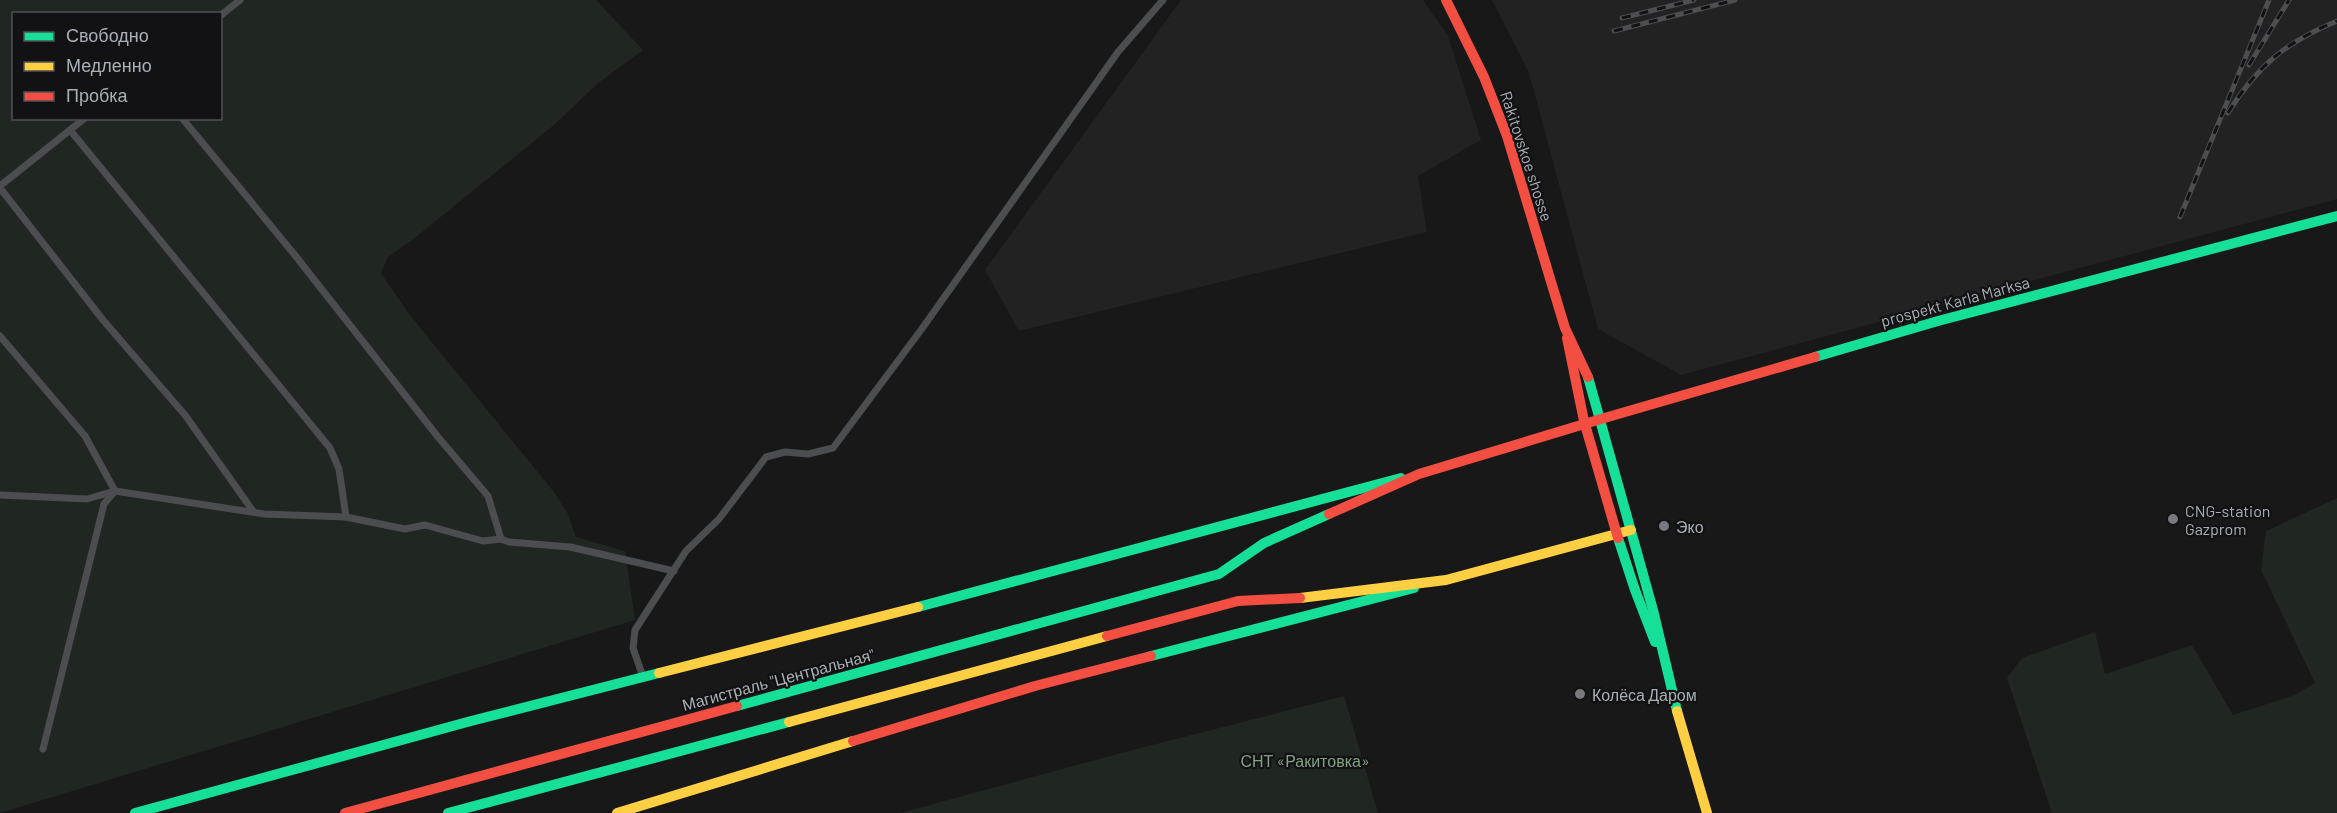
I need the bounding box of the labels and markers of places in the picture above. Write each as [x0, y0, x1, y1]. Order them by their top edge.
place label: CNG-station Gazprom [2185, 501, 2271, 538]
marker: CNG-station Gazprom [2166, 512, 2180, 526]
place label: Эко [1676, 517, 1704, 536]
marker: Эко [1657, 519, 1671, 533]
place label: Колёса Даром [1592, 685, 1697, 704]
marker: Колёса Даром [1573, 687, 1587, 701]

